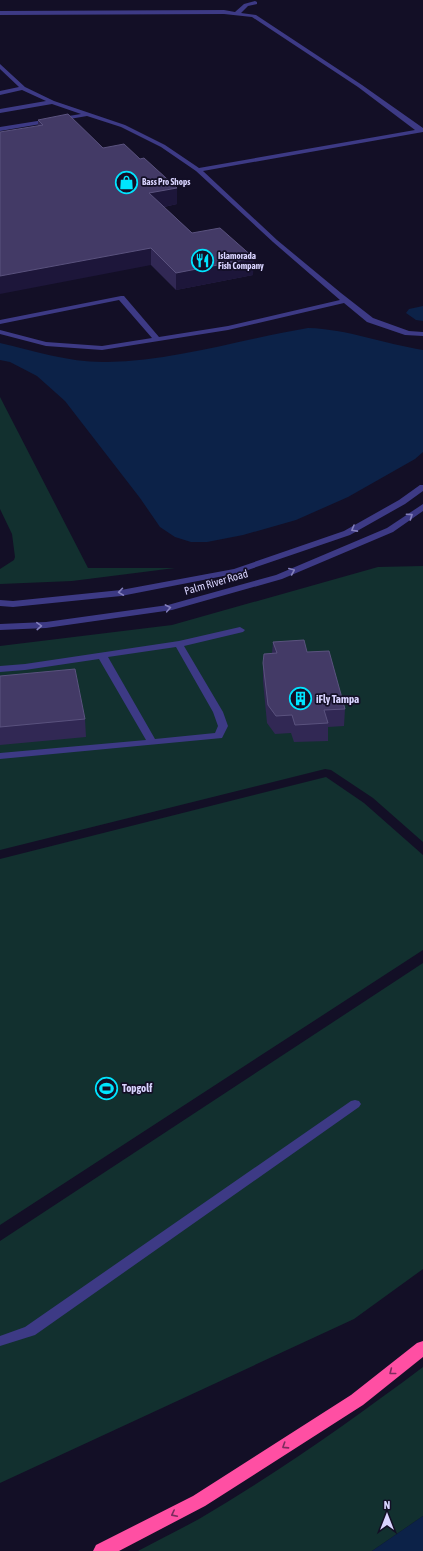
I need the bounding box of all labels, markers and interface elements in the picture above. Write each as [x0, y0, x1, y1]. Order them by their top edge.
shop icon: Bass Pro Shops [113, 169, 139, 195]
place label: Bass Pro Shops [142, 177, 191, 187]
restaurant icon: Islamorada Fish Company [189, 248, 215, 274]
place label: Islamorada Fish Company [218, 251, 264, 271]
one-way arrow [406, 513, 413, 521]
one-way arrow [351, 524, 358, 531]
street label: Palm River Road [183, 567, 249, 597]
one-way arrow [288, 568, 296, 576]
one-way arrow [118, 587, 124, 596]
one-way arrow [165, 604, 171, 612]
one-way arrow [36, 621, 42, 630]
building icon: iFly Tampa [287, 686, 313, 712]
place label: iFly Tampa [316, 693, 359, 705]
sports icon: Topgolf [93, 1075, 119, 1101]
place label: Topgolf [122, 1082, 153, 1094]
one-way arrow [390, 1368, 397, 1375]
one-way arrow [282, 1441, 289, 1449]
north arrow [367, 1495, 407, 1535]
text: N [384, 1499, 390, 1511]
one-way arrow [171, 1509, 179, 1516]

